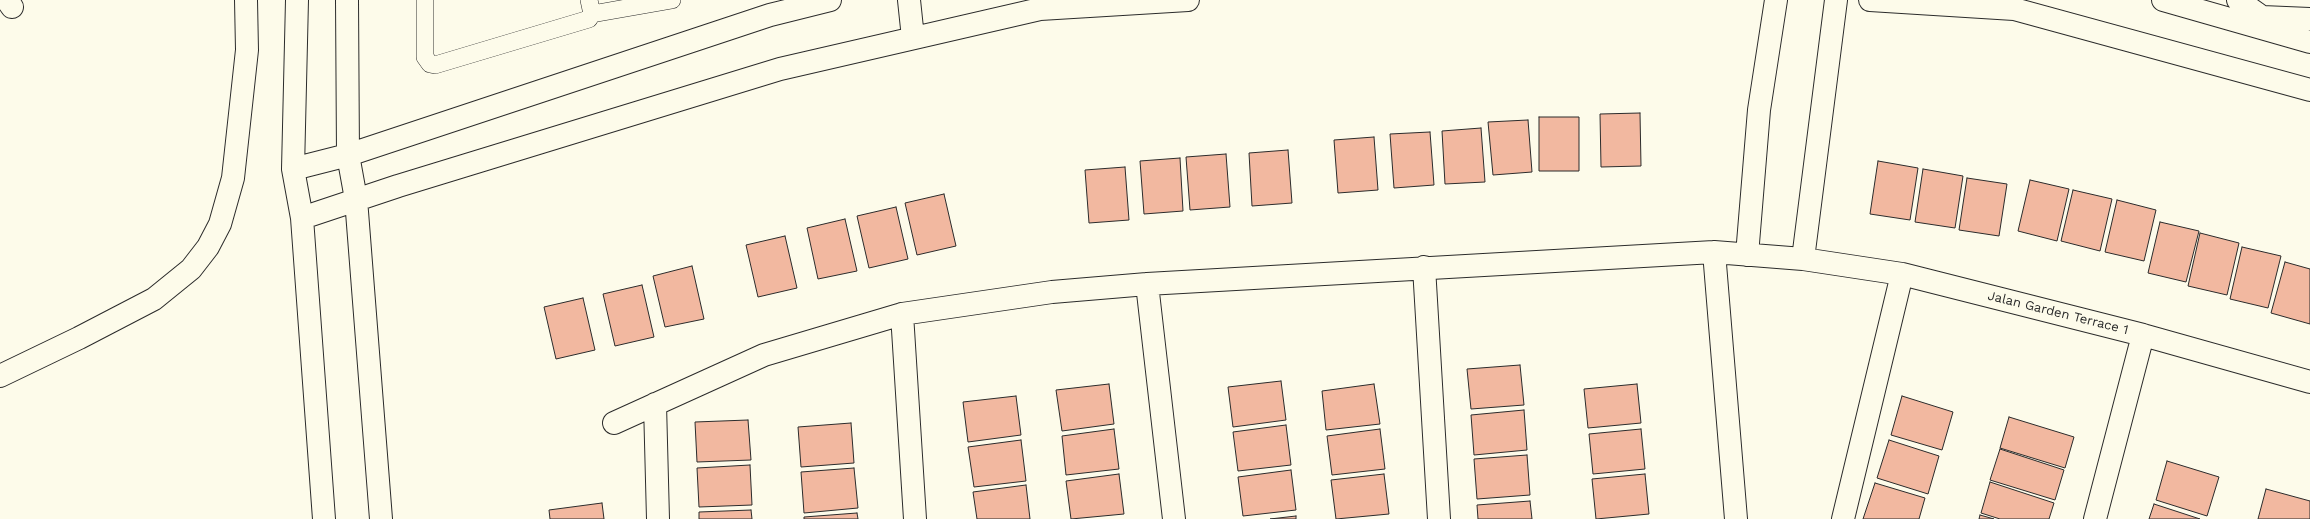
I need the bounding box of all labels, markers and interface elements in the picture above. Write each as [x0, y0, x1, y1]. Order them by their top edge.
street label: Jalan Garden Terrace 1 [1986, 288, 2130, 338]

